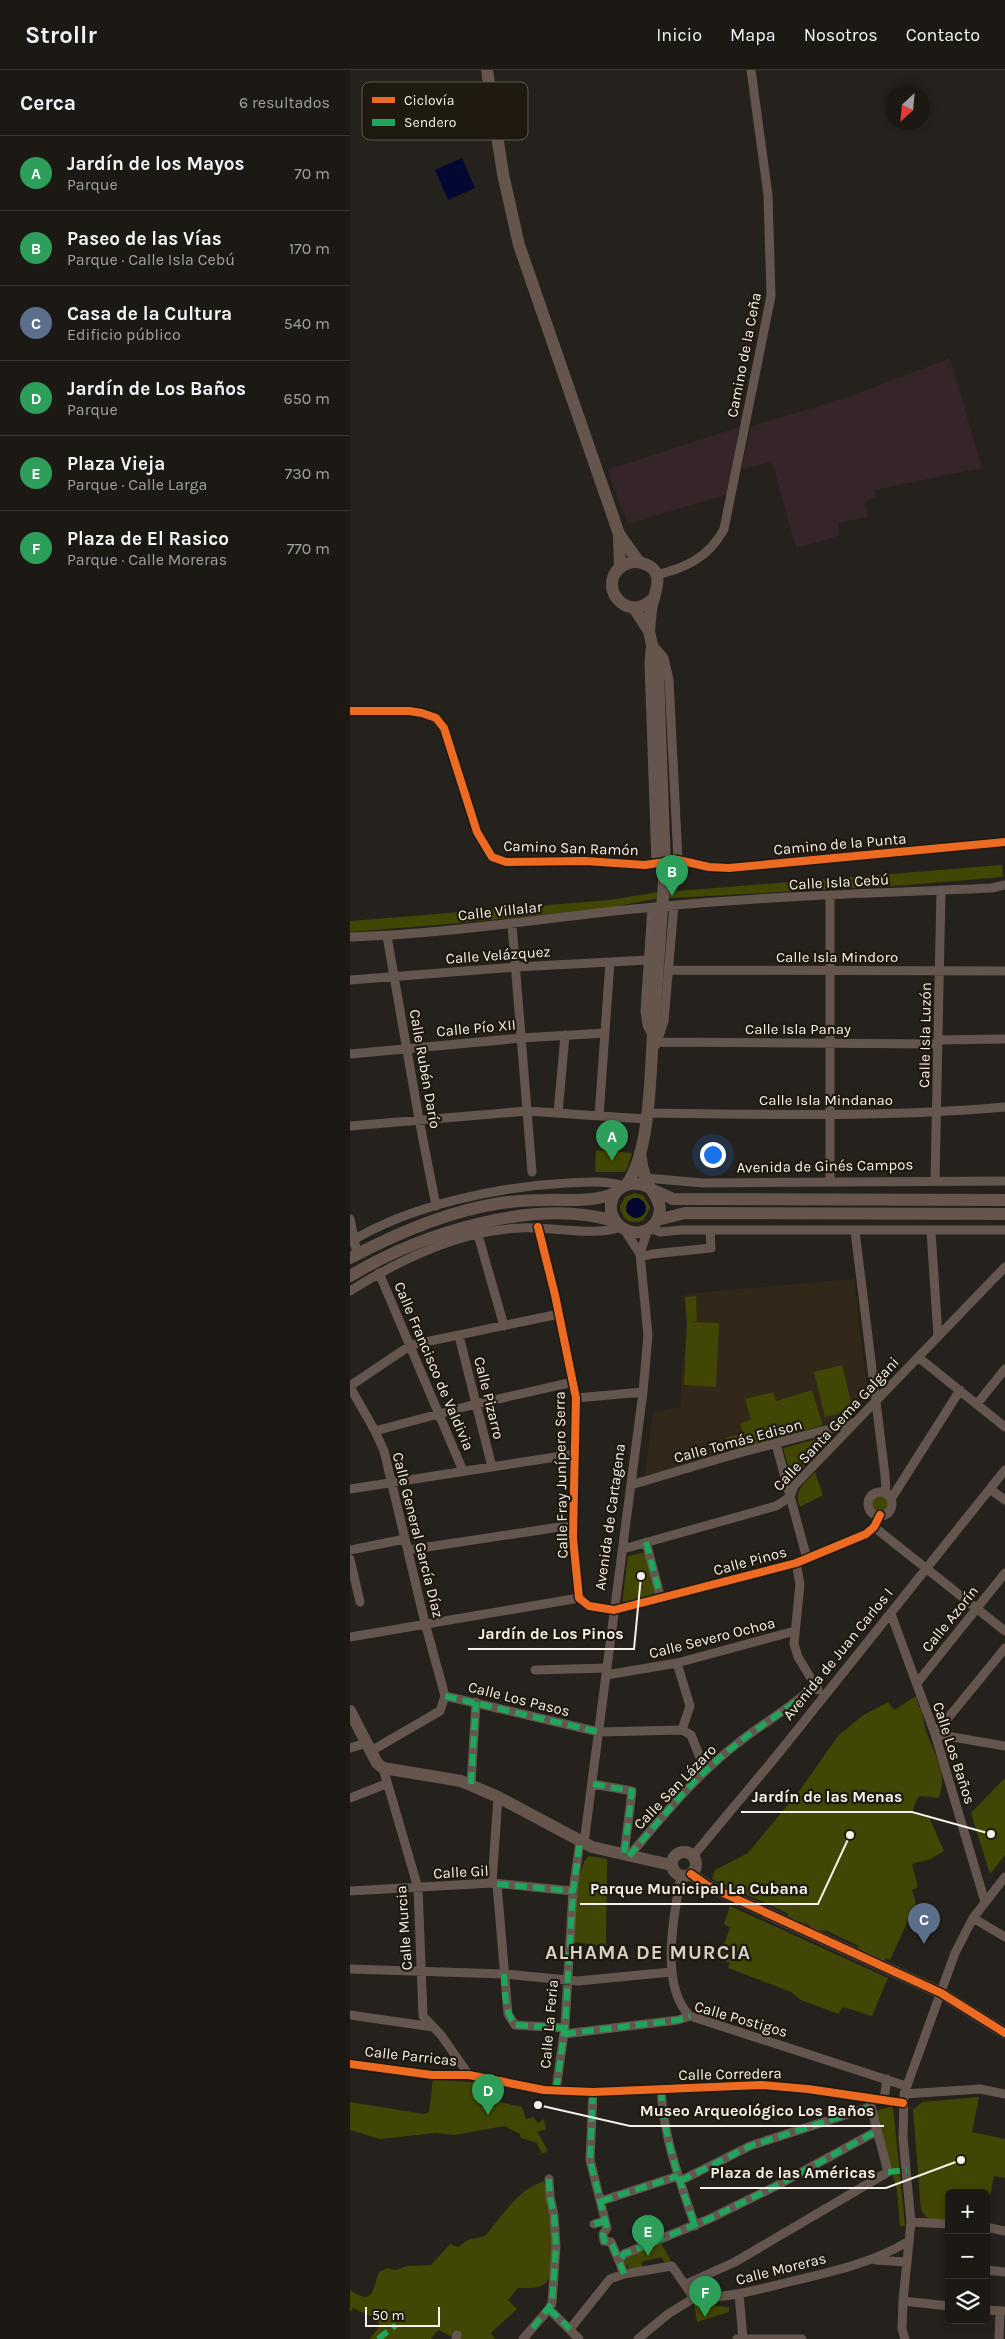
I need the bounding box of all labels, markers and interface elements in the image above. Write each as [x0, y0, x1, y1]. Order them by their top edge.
text: Strollr [25, 21, 97, 49]
text: Inicio [656, 24, 702, 46]
text: Mapa [730, 24, 776, 46]
text: Nosotros [804, 24, 878, 46]
text: Contacto [906, 24, 980, 46]
legend [362, 82, 528, 140]
north arrow [885, 85, 930, 130]
text: Cerca [20, 91, 76, 115]
text: Ciclovía [404, 92, 454, 109]
text: 6 resultados [239, 93, 330, 112]
text: Sendero [404, 114, 456, 131]
text: Jardín de los Mayos [67, 153, 245, 175]
text: A [31, 164, 41, 183]
text: 70 m [294, 164, 330, 183]
text: Parque [67, 175, 118, 194]
text: Paseo de las Vías [67, 228, 222, 250]
text: B [31, 239, 41, 258]
text: 170 m [289, 239, 330, 258]
text: Parque · Calle Isla Cebú [67, 250, 235, 269]
street label: Camino de la Ceña [723, 291, 765, 419]
text: Casa de la Cultura [67, 303, 232, 325]
text: C [31, 314, 41, 333]
text: 540 m [284, 314, 330, 333]
text: Edificio público [67, 325, 181, 344]
text: Jardín de Los Baños [67, 378, 246, 400]
text: D [31, 389, 41, 408]
text: 650 m [284, 389, 330, 408]
text: Parque [67, 400, 118, 419]
text: Plaza Vieja [67, 453, 166, 475]
text: E [31, 464, 41, 483]
text: 730 m [285, 464, 330, 483]
text: Parque · Calle Larga [67, 475, 207, 494]
text: Plaza de El Rasico [67, 528, 229, 550]
text: F [32, 539, 40, 558]
text: 770 m [287, 539, 330, 558]
text: Parque · Calle Moreras [67, 550, 227, 569]
street label: Camino de la Punta [773, 829, 907, 859]
street label: Camino San Ramón [503, 837, 639, 859]
pin: B [656, 855, 688, 896]
street label: Calle Isla Cebú [789, 870, 889, 894]
street label: Calle Villalar [457, 898, 544, 924]
street label: Calle Velázquez [445, 942, 551, 968]
street label: Calle Isla Mindoro [776, 948, 898, 966]
street label: Calle Isla Luzón [915, 982, 935, 1088]
street label: Calle Rubén Darío [406, 1008, 444, 1130]
street label: Calle Pío XII [436, 1016, 516, 1040]
street label: Calle Isla Panay [745, 1020, 851, 1038]
street label: Calle Isla Mindanao [759, 1091, 893, 1109]
pin: A [596, 1120, 628, 1161]
your location [700, 1142, 726, 1168]
street label: Avenida de Ginés Campos [737, 1155, 913, 1177]
street label: Calle Francisco de Valdivia [390, 1279, 478, 1453]
street label: Calle Santa Gema Galgani [769, 1353, 903, 1495]
street label: Calle Pizarro [470, 1355, 508, 1441]
street label: Calle Fray Junípero Serra [551, 1391, 571, 1559]
street label: Calle Tomás Edison [672, 1415, 804, 1467]
street label: Avenida de Cartagena [591, 1442, 629, 1592]
street label: Calle General García Díaz [389, 1450, 447, 1620]
street label: Calle Pinos [711, 1543, 789, 1579]
street label: Calle Azorín [918, 1582, 982, 1656]
street label: Avenida de Juan Carlos I [779, 1584, 897, 1724]
street label: Calle Severo Ochoa [647, 1614, 777, 1662]
callout: Jardín de Los Pinos [468, 1618, 634, 1649]
text: Jardín de Los Pinos [478, 1624, 624, 1643]
street label: Calle Los Pasos [466, 1678, 572, 1720]
street label: Calle Los Baños [929, 1700, 979, 1806]
street label: Calle San Lázaro [630, 1741, 720, 1833]
callout: Jardín de las Menas [741, 1781, 912, 1812]
text: Jardín de las Menas [751, 1787, 903, 1806]
street label: Calle Gil [433, 1862, 489, 1882]
callout: Parque Municipal La Cubana [580, 1873, 818, 1904]
text: Parque Municipal La Cubana [590, 1879, 808, 1898]
street label: Calle Murcia [392, 1885, 416, 1971]
pin: C [908, 1903, 940, 1944]
district label: ALHAMA DE MURCIA [545, 1941, 751, 1964]
street label: Calle La Feria [536, 1979, 562, 2069]
street label: Calle Postigos [692, 1997, 790, 2041]
street label: Calle Parricas [364, 2042, 458, 2070]
street label: Calle Corredera [678, 2064, 782, 2084]
pin: D [472, 2074, 504, 2115]
callout: Museo Arqueológico Los Baños [630, 2095, 884, 2126]
text: Museo Arqueológico Los Baños [640, 2101, 874, 2120]
callout: Plaza de las Américas [700, 2157, 886, 2188]
text: Plaza de las Américas [710, 2163, 876, 2182]
map controls [945, 2189, 990, 2324]
button: + [945, 2189, 990, 2234]
pin: E [632, 2215, 664, 2256]
button: − [945, 2234, 990, 2279]
street label: Calle Moreras [734, 2249, 828, 2289]
pin: F [689, 2276, 721, 2317]
button: layers [945, 2279, 990, 2324]
scale bar [365, 2304, 440, 2327]
text: 50 m [372, 2307, 405, 2324]

